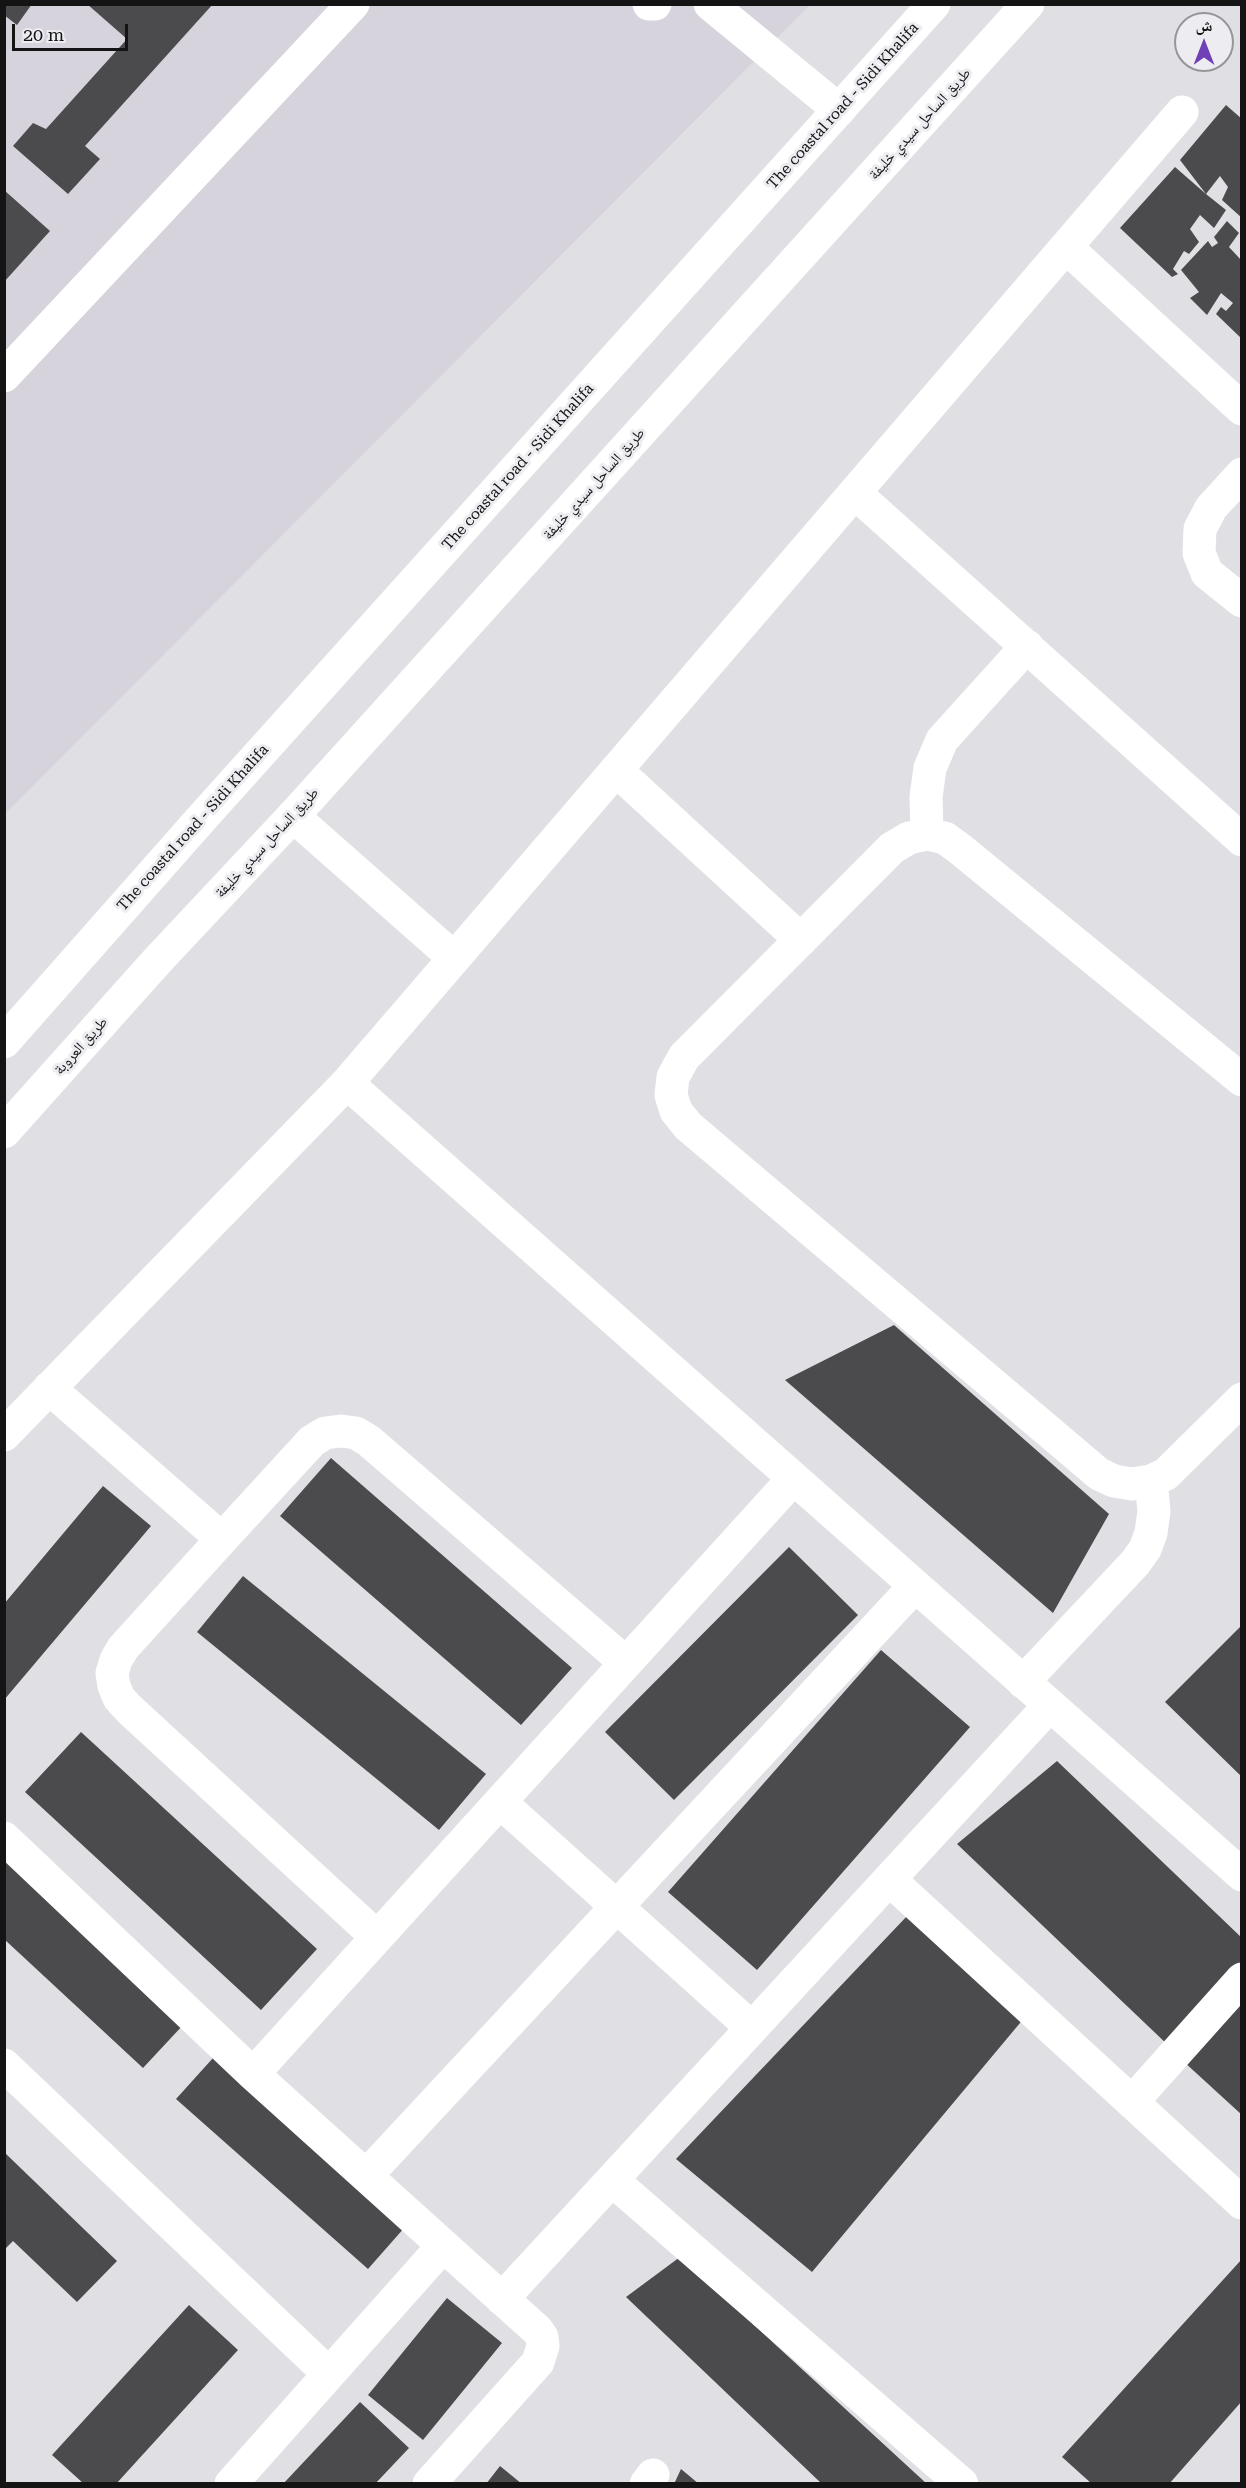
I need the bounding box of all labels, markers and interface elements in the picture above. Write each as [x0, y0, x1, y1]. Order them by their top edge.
scale bar [15, 12, 130, 50]
north arrow [1174, 12, 1234, 72]
text: ش [1196, 16, 1212, 35]
street label: The coastal road - Sidi Khalifa [763, 19, 923, 193]
text: 20 m [23, 24, 64, 45]
street label: طريق الساحل سيدي خليفة [865, 65, 975, 183]
street label: The coastal road - Sidi Khalifa [438, 380, 598, 554]
street label: طريق الساحل سيدي خليفة [539, 425, 649, 543]
street label: The coastal road - Sidi Khalifa [113, 741, 273, 915]
street label: طريق الساحل سيدي خليفة [211, 784, 323, 902]
street label: طريق العروبة [50, 1013, 112, 1079]

